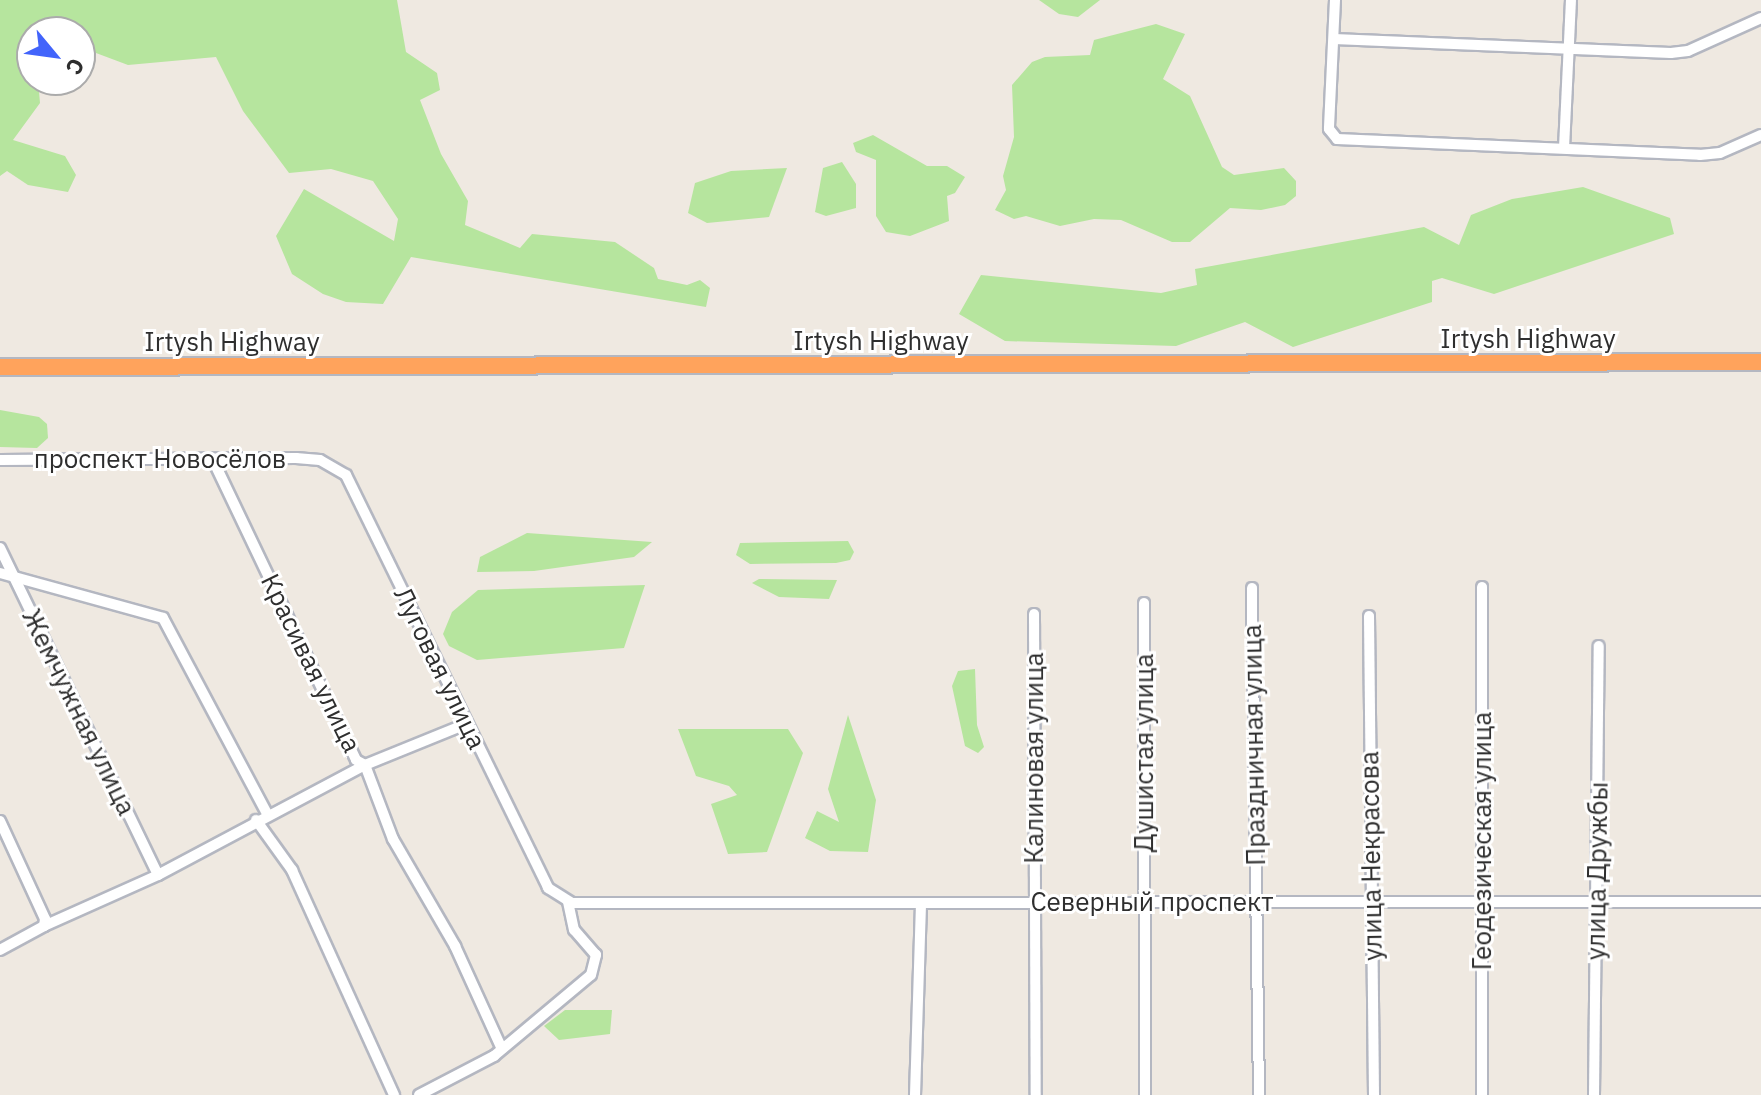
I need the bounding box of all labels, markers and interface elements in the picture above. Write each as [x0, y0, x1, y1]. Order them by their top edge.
north arrow [16, 16, 96, 96]
text: С [60, 54, 92, 80]
street label: Irtysh Highway [1440, 323, 1616, 355]
street label: Irtysh Highway [793, 325, 969, 357]
street label: Irtysh Highway [144, 326, 320, 358]
street label: проспект Новосёлов [34, 443, 286, 475]
street label: Красивая улица [254, 569, 368, 757]
street label: Луговая улица [387, 582, 493, 754]
street label: Жемчужная улица [16, 604, 142, 820]
street label: Праздничная улица [1236, 624, 1272, 866]
street label: Калиновая улица [1018, 652, 1050, 864]
street label: Душистая улица [1128, 654, 1160, 852]
street label: Геодезическая улица [1466, 712, 1498, 970]
street label: улица Некрасова [1354, 751, 1388, 961]
street label: улица Дружбы [1580, 782, 1614, 960]
street label: Северный проспект [1030, 886, 1274, 918]

